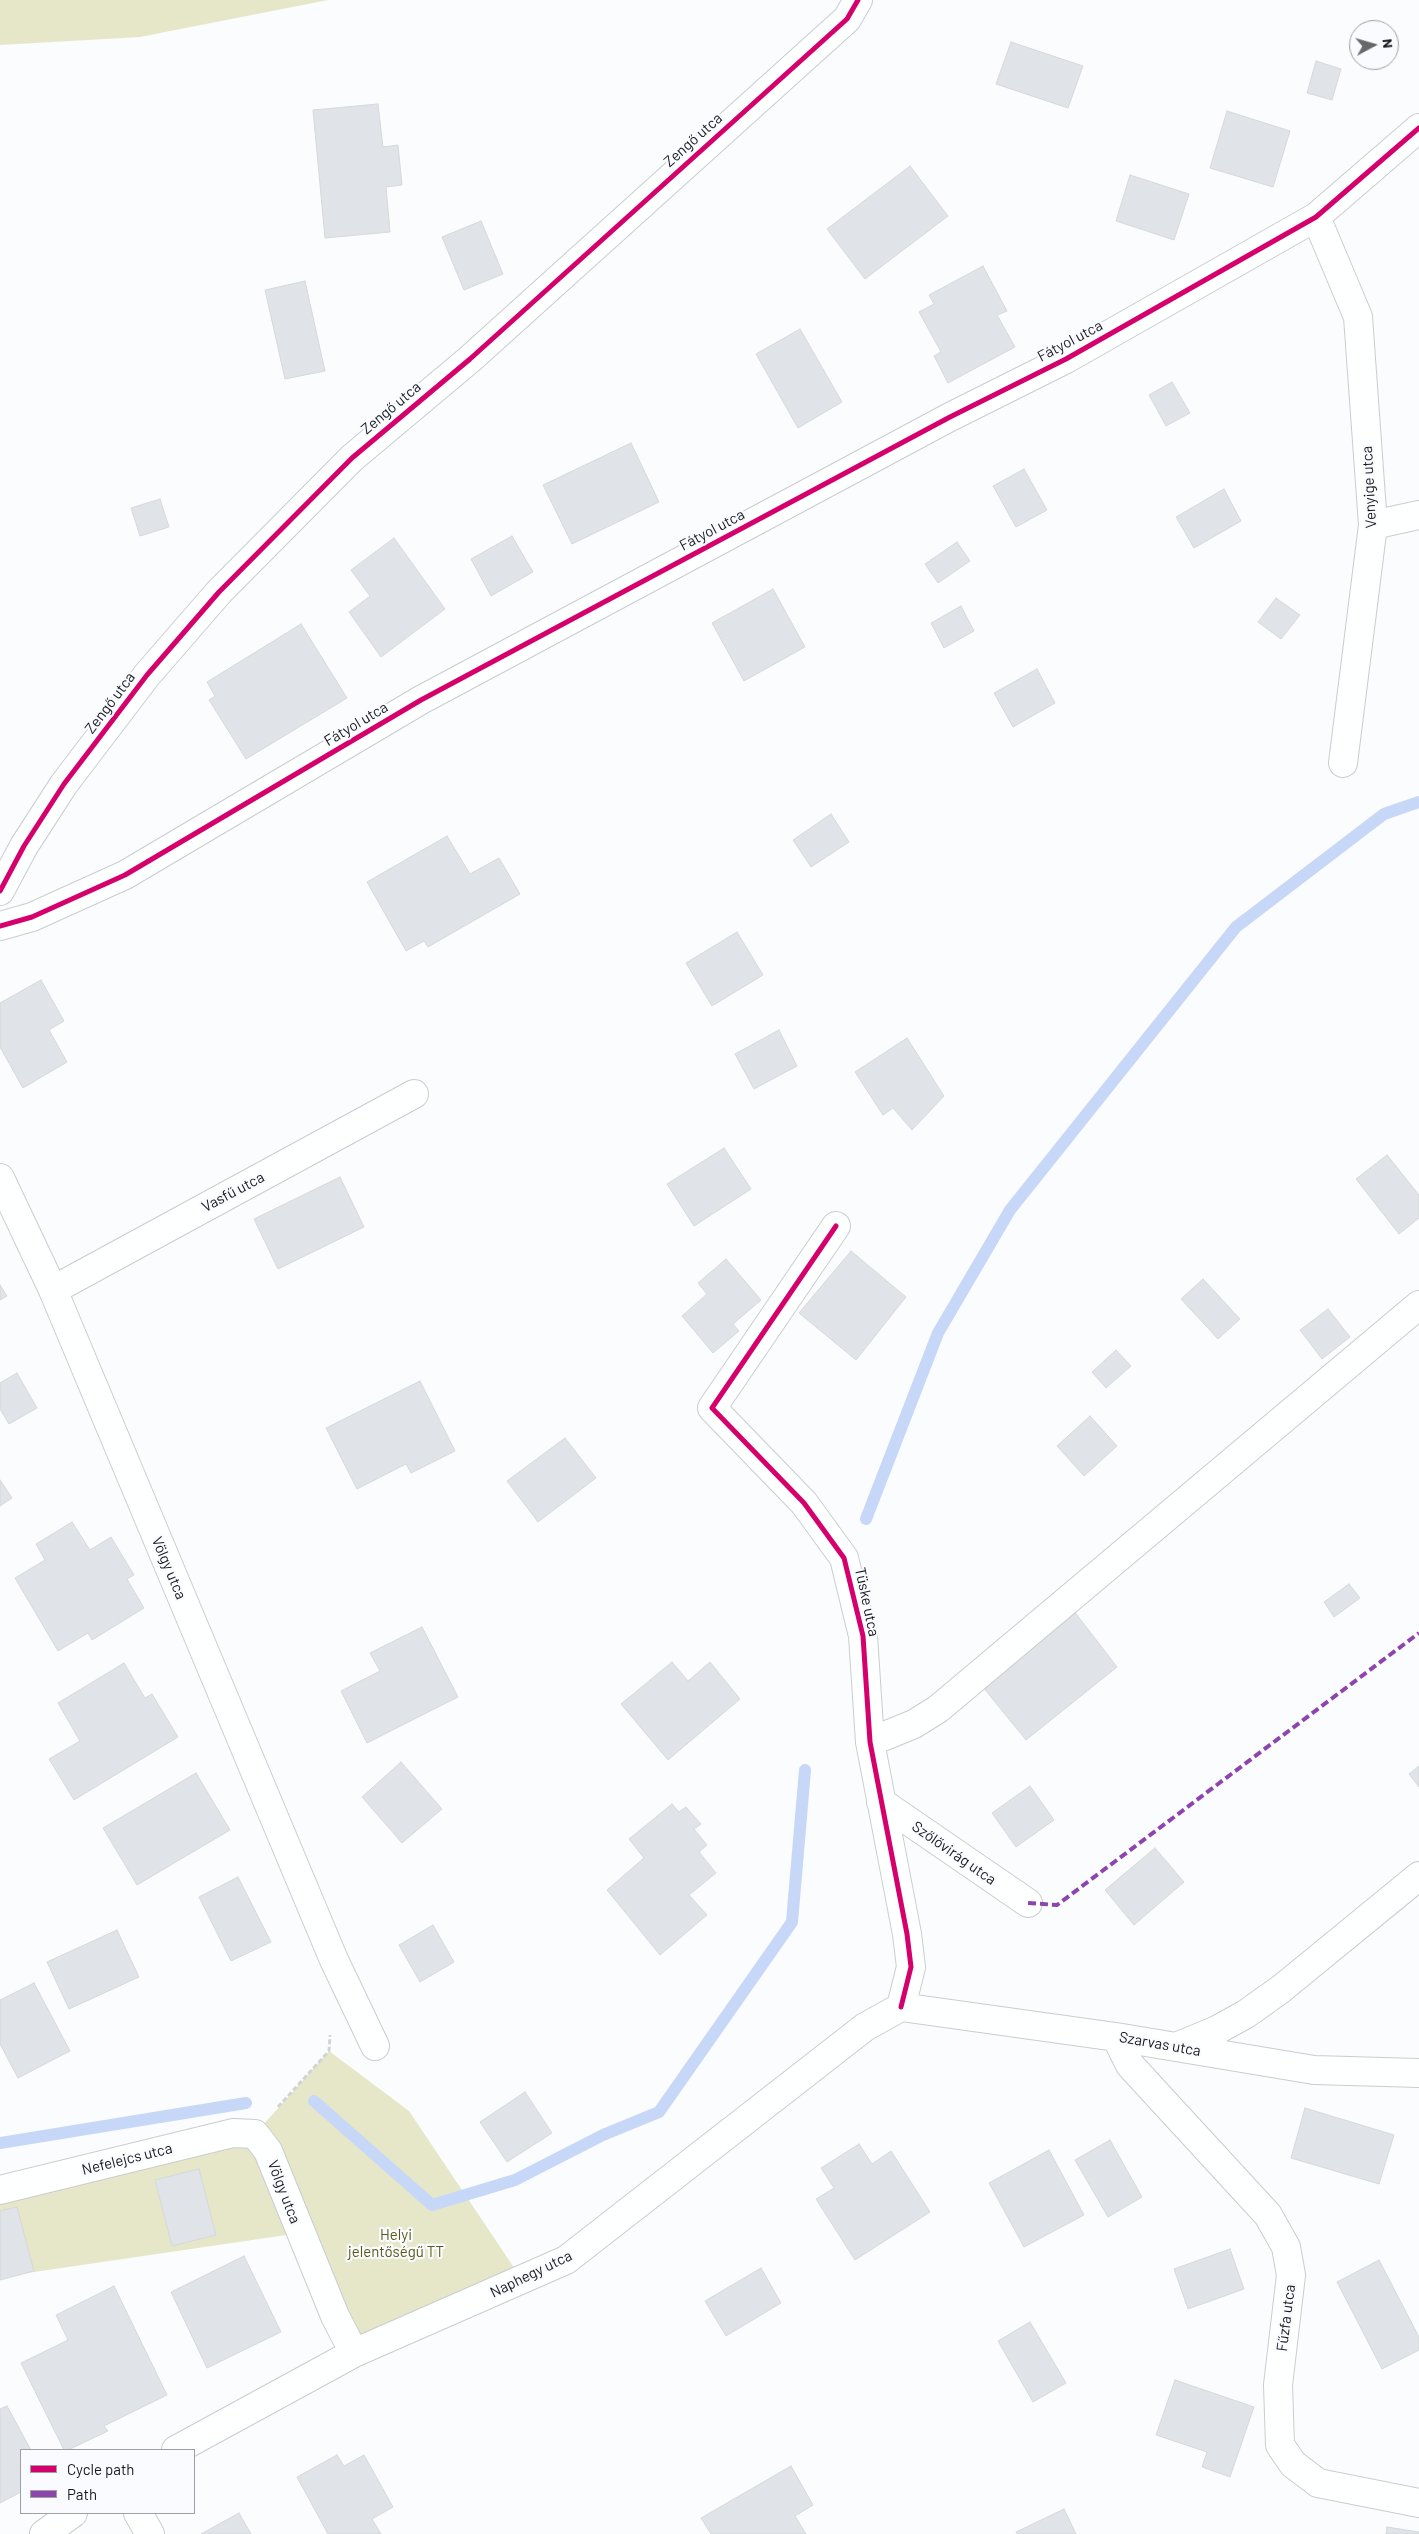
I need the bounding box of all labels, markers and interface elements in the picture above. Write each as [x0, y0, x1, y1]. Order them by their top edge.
north arrow [1349, 20, 1399, 70]
text: N [1379, 38, 1397, 49]
street label: Zengő utca [660, 109, 726, 171]
street label: Fátyol utca [1034, 316, 1106, 366]
street label: Zengő utca [358, 378, 424, 438]
street label: Venyige utca [1358, 445, 1380, 529]
street label: Fátyol utca [676, 505, 748, 555]
street label: Zengő utca [81, 669, 139, 737]
street label: Fátyol utca [321, 698, 391, 750]
street label: Vasfű utca [199, 1168, 267, 1216]
street label: Völgy utca [148, 1534, 190, 1602]
street label: Tüske utca [851, 1566, 883, 1638]
street label: Szőlővirág utca [909, 1817, 999, 1889]
street label: Szarvas utca [1118, 2028, 1202, 2060]
street label: Nefelejcs utca [80, 2139, 174, 2179]
street label: Völgy utca [264, 2158, 304, 2226]
park label: Helyi jelentőségű TT [348, 2226, 444, 2261]
street label: Naphegy utca [487, 2246, 575, 2302]
street label: Fűzfa utca [1273, 2283, 1299, 2353]
legend [20, 2449, 195, 2514]
text: Cycle path [67, 2460, 134, 2478]
text: Path [67, 2485, 97, 2503]

